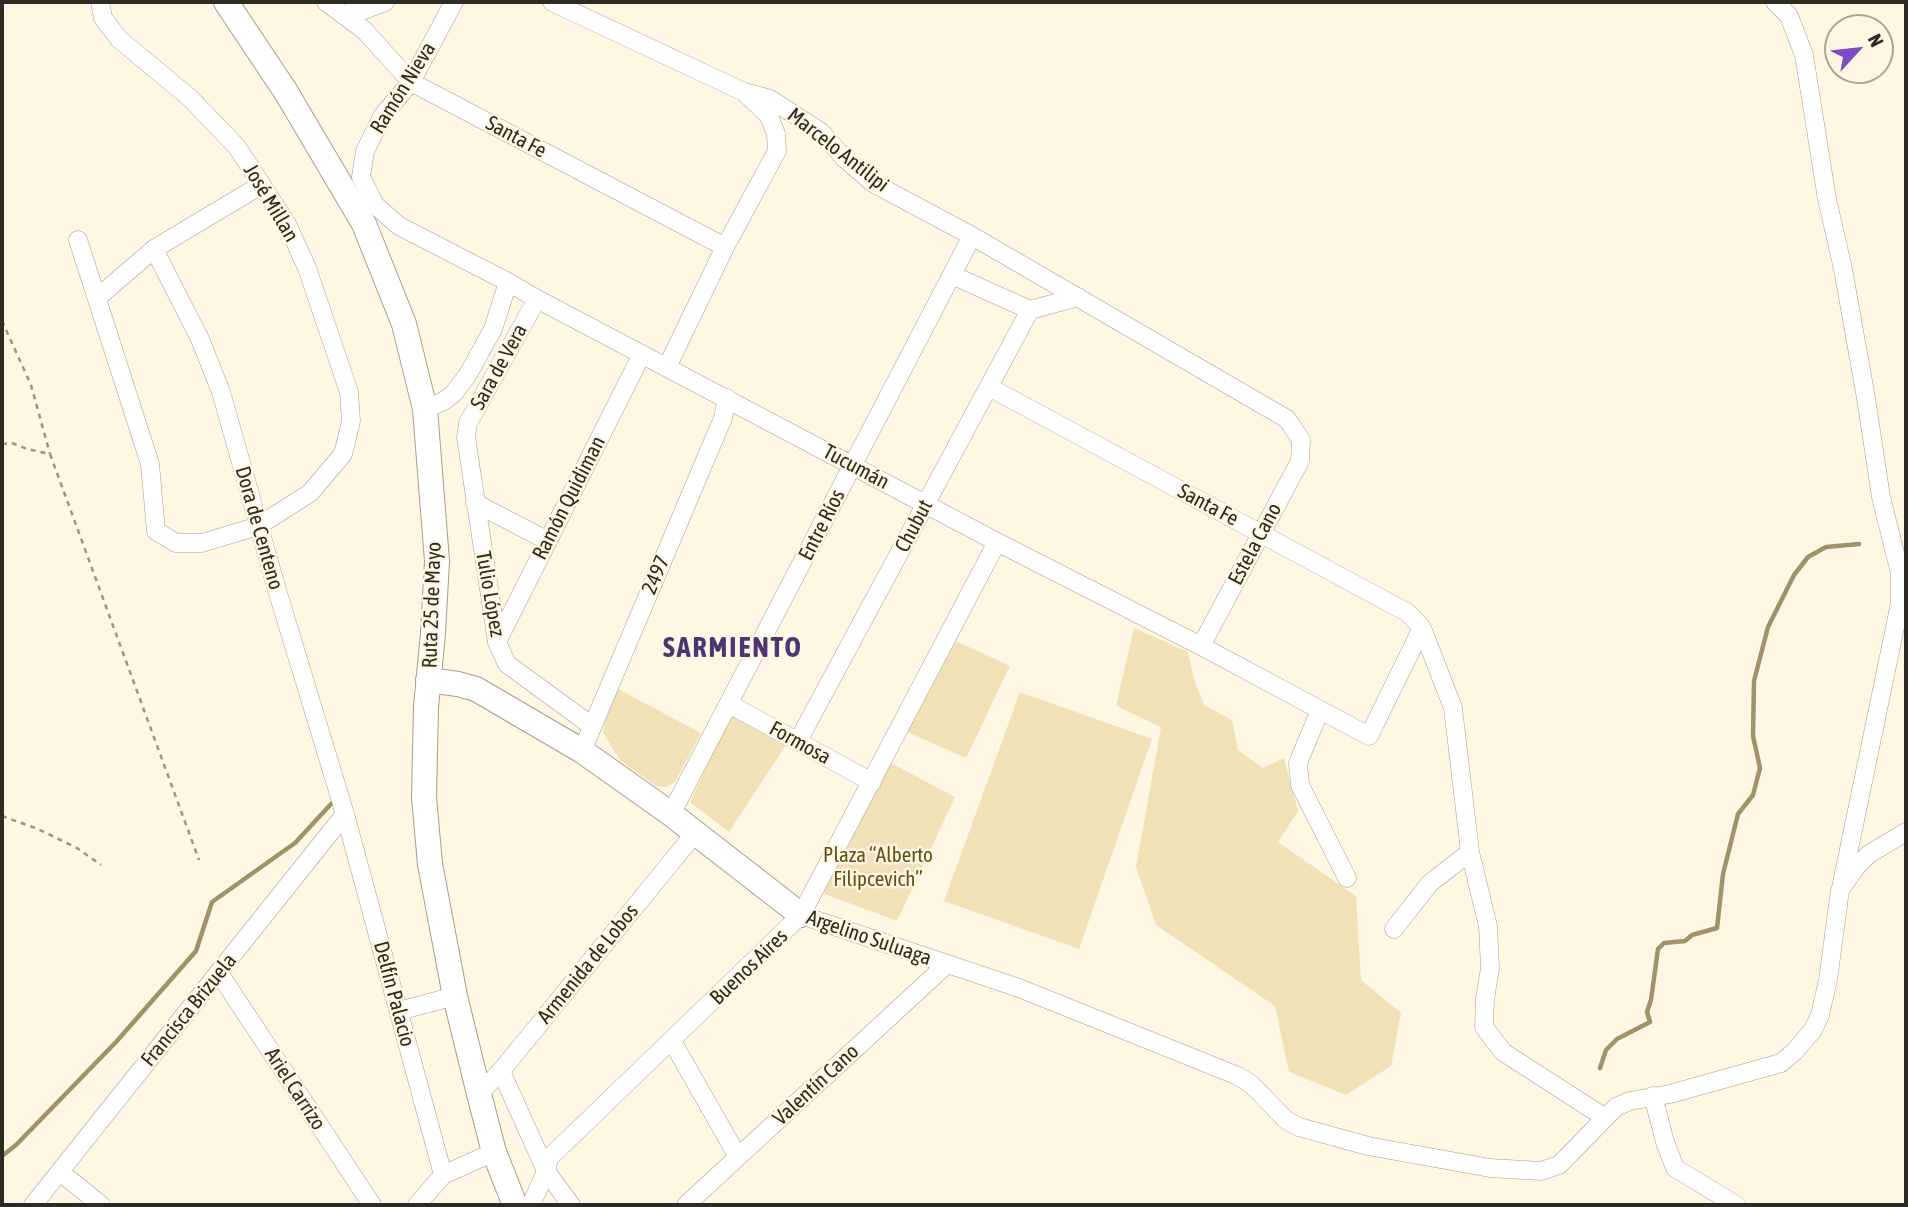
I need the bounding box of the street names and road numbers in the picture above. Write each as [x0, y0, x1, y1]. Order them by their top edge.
street label: Ramón Nieva [365, 38, 441, 138]
street label: Marcelo Antilipi [782, 103, 894, 197]
street label: Santa Fe [481, 111, 551, 163]
street label: José Millan [238, 159, 304, 247]
street label: Sara de Vera [465, 320, 533, 414]
street label: Ramón Quidiman [527, 432, 611, 564]
street label: Tucumán [819, 439, 893, 495]
street label: Dora de Centeno [229, 463, 289, 593]
street label: Santa Fe [1173, 479, 1243, 531]
street label: Entre Ríos [793, 485, 851, 565]
street label: Chubut [890, 495, 938, 557]
street label: Estela Cano [1223, 499, 1287, 589]
street label: Ruta 25 de Mayo [417, 541, 447, 669]
street label: Tulio López [470, 549, 510, 639]
street label: 2497 [637, 552, 675, 598]
street label: Formosa [765, 716, 835, 770]
street label: Armenida de Lobos [532, 899, 644, 1029]
street label: Argelino Suluaga [803, 905, 935, 971]
street label: Buenos Aires [705, 924, 793, 1010]
street label: Delfín Palacio [368, 939, 420, 1049]
street label: Francisca Brizuela [136, 949, 242, 1071]
street label: Valentín Cano [768, 1039, 864, 1131]
street label: Ariel Carrizo [259, 1043, 331, 1135]

